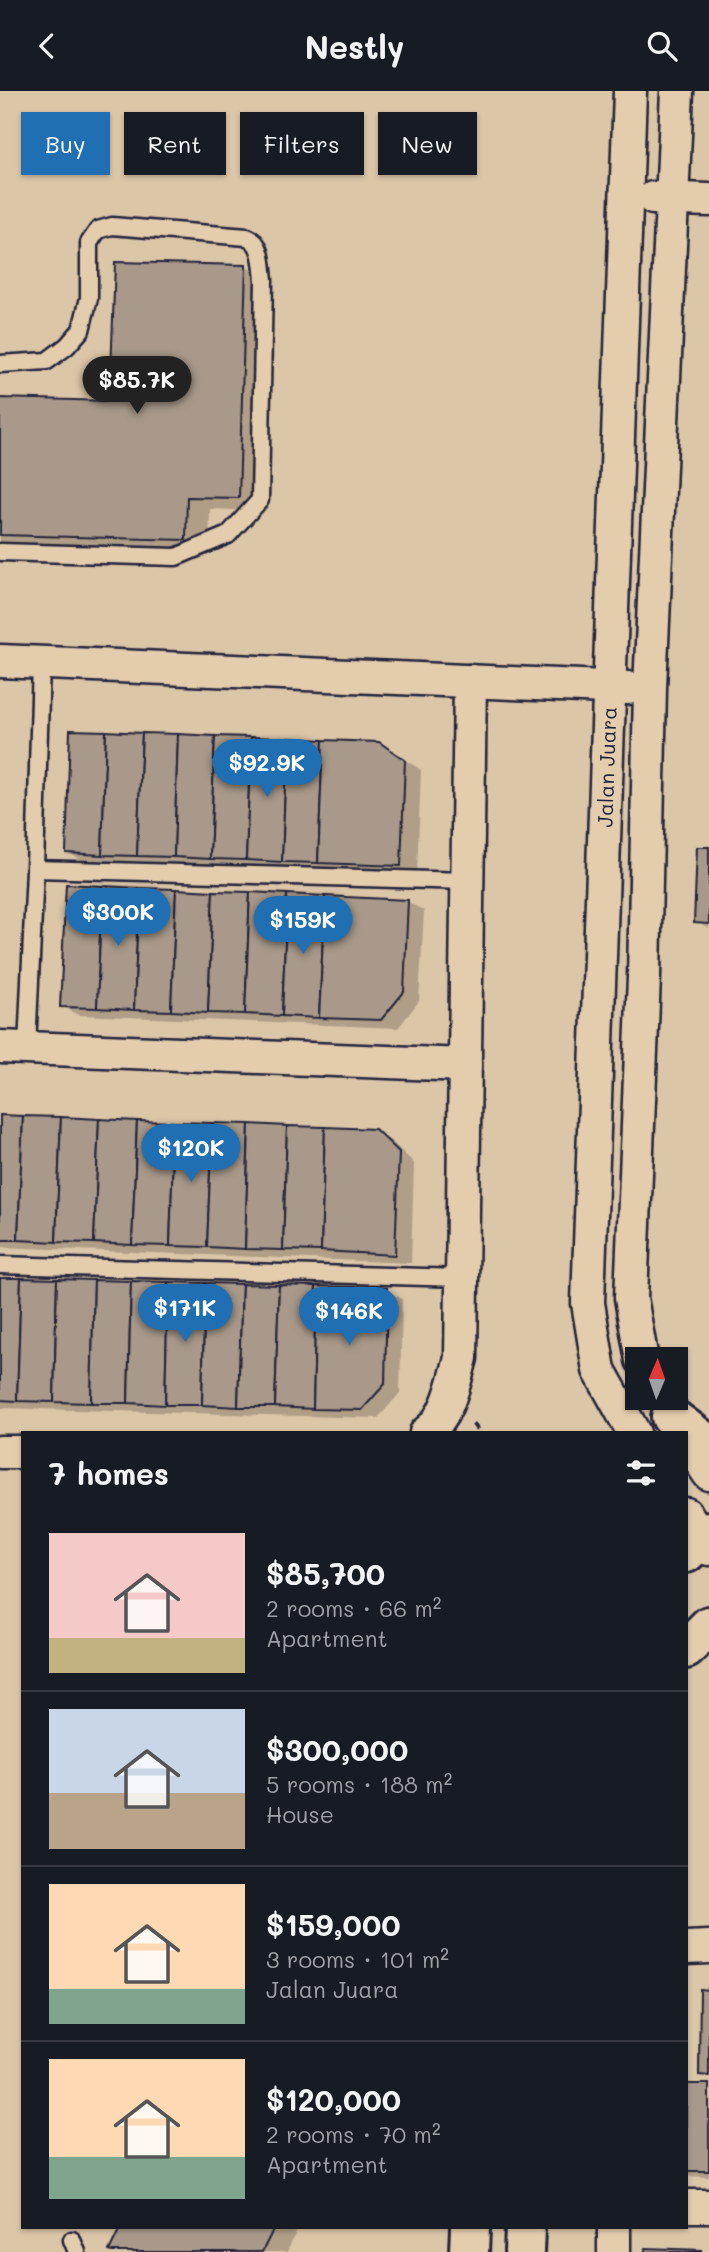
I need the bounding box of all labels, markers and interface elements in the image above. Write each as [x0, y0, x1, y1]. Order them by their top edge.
text: Nestly [305, 25, 404, 67]
icon: back [28, 27, 66, 65]
icon: search [643, 27, 681, 65]
chip: Buy [21, 112, 110, 175]
chip: Rent [124, 112, 226, 175]
chip: Filters [240, 112, 364, 175]
chip: New [378, 112, 477, 175]
pin: $85.7K [80, 357, 194, 416]
text: $85.7K [99, 364, 175, 394]
street label: Jalan Juara [590, 706, 622, 828]
pin: $92.9K [210, 739, 324, 799]
text: $92.9K [229, 747, 305, 777]
pin: $300K [69, 889, 167, 948]
text: $300K [82, 896, 154, 926]
pin: $159K [254, 897, 352, 956]
text: $159K [270, 904, 336, 934]
pin: $120K [142, 1125, 240, 1184]
text: $120K [157, 1132, 225, 1162]
pin: $171K [136, 1285, 234, 1344]
pin: $146K [300, 1287, 398, 1347]
text: $171K [154, 1292, 216, 1322]
text: $146K [315, 1295, 383, 1325]
north arrow [625, 1347, 688, 1411]
map controls [625, 1347, 688, 1410]
text: 7 homes [49, 1453, 169, 1493]
icon: filters [622, 1454, 660, 1492]
text: $85,700 [266, 1553, 385, 1593]
icon: home [105, 1561, 189, 1645]
text: 2 rooms · 66 m² [266, 1593, 441, 1623]
text: Apartment [266, 1623, 388, 1653]
text: $300,000 [266, 1729, 408, 1769]
icon: home [105, 1737, 189, 1821]
text: 5 rooms · 188 m² [266, 1769, 452, 1799]
text: House [266, 1799, 334, 1829]
text: $159,000 [266, 1904, 400, 1944]
icon: home [105, 1912, 189, 1996]
text: 3 rooms · 101 m² [266, 1944, 449, 1974]
text: Jalan Juara [266, 1974, 399, 2004]
text: $120,000 [266, 2079, 401, 2119]
icon: home [105, 2087, 189, 2171]
text: 2 rooms · 70 m² [266, 2119, 441, 2149]
text: Apartment [266, 2149, 388, 2179]

